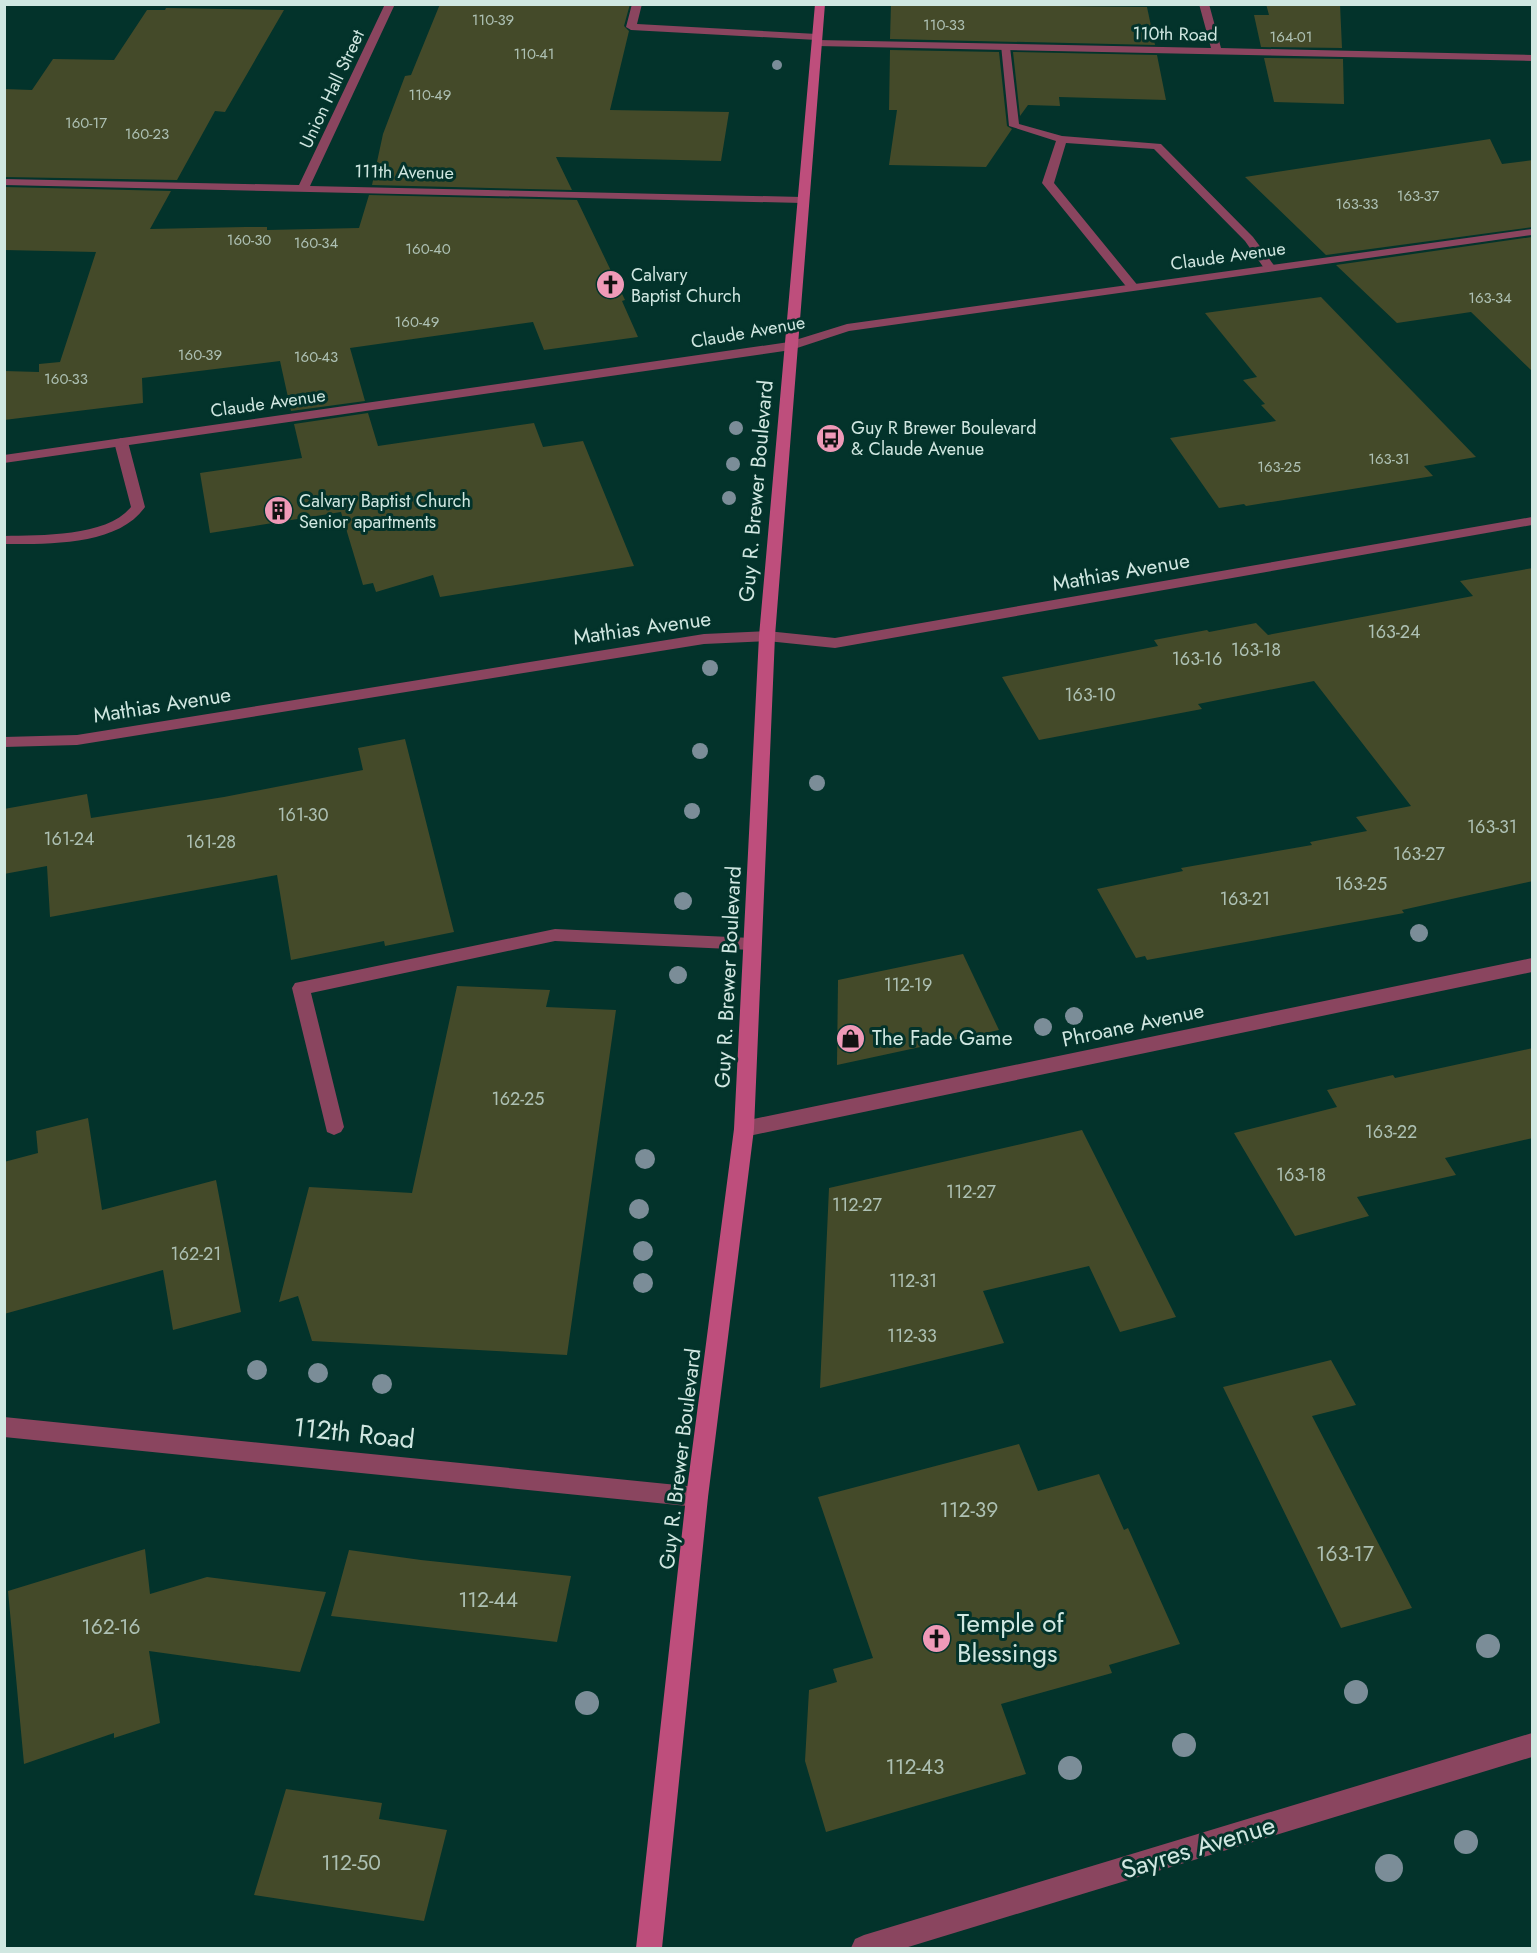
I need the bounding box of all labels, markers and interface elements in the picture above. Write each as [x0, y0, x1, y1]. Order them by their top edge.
house number: 110-39 [472, 9, 514, 31]
house number: 110-33 [923, 14, 965, 36]
street label: 110th Road [1132, 20, 1218, 48]
street label: Union Hall Street [293, 25, 371, 153]
house number: 164-01 [1269, 26, 1313, 48]
house number: 110-41 [513, 43, 555, 65]
house number: 110-49 [408, 84, 452, 106]
house number: 160-17 [65, 112, 107, 134]
house number: 160-23 [125, 123, 169, 145]
street label: 111th Avenue [354, 158, 454, 186]
house number: 163-37 [1397, 185, 1439, 207]
house number: 163-33 [1335, 193, 1379, 215]
house number: 160-30 [227, 229, 271, 251]
house number: 160-34 [294, 232, 338, 254]
street label: Claude Avenue [1169, 235, 1287, 277]
house number: 160-40 [405, 238, 451, 260]
place label: Calvary Baptist Church [631, 262, 741, 309]
church icon: Calvary Baptist Church [594, 269, 626, 301]
house number: 163-34 [1468, 287, 1512, 309]
street label: Claude Avenue [689, 309, 807, 355]
house number: 160-49 [395, 311, 439, 333]
house number: 160-39 [178, 344, 222, 366]
house number: 160-43 [294, 346, 338, 368]
house number: 160-33 [44, 368, 88, 390]
street label: Guy R. Brewer Boulevard [731, 379, 781, 603]
street label: Claude Avenue [209, 382, 327, 424]
place label: Guy R Brewer Boulevard & Claude Avenue [851, 415, 1036, 462]
bus stop icon: Guy R Brewer Boulevard & Claude Avenue [814, 422, 846, 454]
house number: 163-31 [1368, 448, 1410, 470]
house number: 163-25 [1257, 456, 1301, 478]
place label: Calvary Baptist Church Senior apartments [299, 488, 471, 535]
building icon: Calvary Baptist Church Senior apartments [262, 495, 294, 527]
street label: Mathias Avenue [1050, 545, 1192, 599]
street label: Mathias Avenue [571, 603, 713, 653]
house number: 163-24 [1368, 619, 1420, 645]
house number: 163-18 [1231, 637, 1281, 663]
house number: 163-16 [1172, 646, 1222, 672]
street label: Mathias Avenue [91, 679, 233, 731]
house number: 163-10 [1065, 682, 1116, 708]
house number: 161-30 [278, 802, 329, 828]
house number: 163-31 [1467, 814, 1517, 840]
house number: 161-24 [43, 826, 95, 852]
house number: 161-28 [186, 829, 236, 855]
house number: 163-27 [1393, 841, 1445, 867]
street label: Guy R. Brewer Boulevard [707, 865, 749, 1089]
house number: 163-25 [1335, 871, 1387, 897]
house number: 163-21 [1220, 886, 1270, 912]
house number: 112-19 [884, 972, 932, 998]
street label: Phroane Avenue [1059, 995, 1207, 1055]
shop icon: The Fade Game [835, 1022, 867, 1054]
place label: The Fade Game [872, 1023, 1013, 1053]
house number: 162-25 [492, 1086, 544, 1112]
house number: 163-22 [1365, 1119, 1417, 1145]
house number: 163-18 [1276, 1162, 1326, 1188]
house number: 112-27 [946, 1179, 997, 1205]
house number: 112-27 [832, 1192, 883, 1218]
house number: 162-21 [171, 1241, 221, 1267]
house number: 112-31 [889, 1268, 937, 1294]
house number: 112-33 [887, 1323, 937, 1349]
street label: Guy R. Brewer Boulevard [652, 1347, 708, 1571]
street label: 112th Road [291, 1408, 417, 1458]
house number: 112-39 [940, 1495, 998, 1525]
house number: 163-17 [1316, 1539, 1374, 1569]
house number: 112-44 [458, 1585, 518, 1615]
place label: Temple of Blessings [957, 1604, 1064, 1672]
house number: 162-16 [81, 1612, 141, 1642]
church icon: Temple of Blessings [920, 1622, 952, 1654]
house number: 112-43 [886, 1752, 944, 1782]
street label: Sayres Avenue [1116, 1806, 1280, 1888]
house number: 112-50 [321, 1848, 381, 1878]

